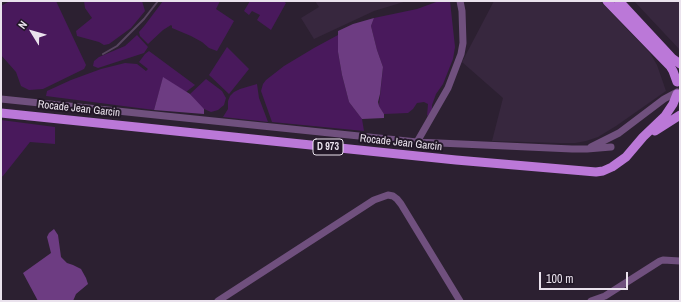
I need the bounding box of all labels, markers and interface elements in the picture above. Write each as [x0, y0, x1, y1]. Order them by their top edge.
north arrow [12, 12, 52, 52]
text: N [15, 18, 30, 32]
street label: Rocade Jean Garcin [37, 98, 121, 120]
street label: Rocade Jean Garcin [359, 132, 443, 154]
road number: D 973 [313, 139, 343, 155]
scale bar [541, 264, 630, 290]
text: 100 m [546, 271, 573, 287]

